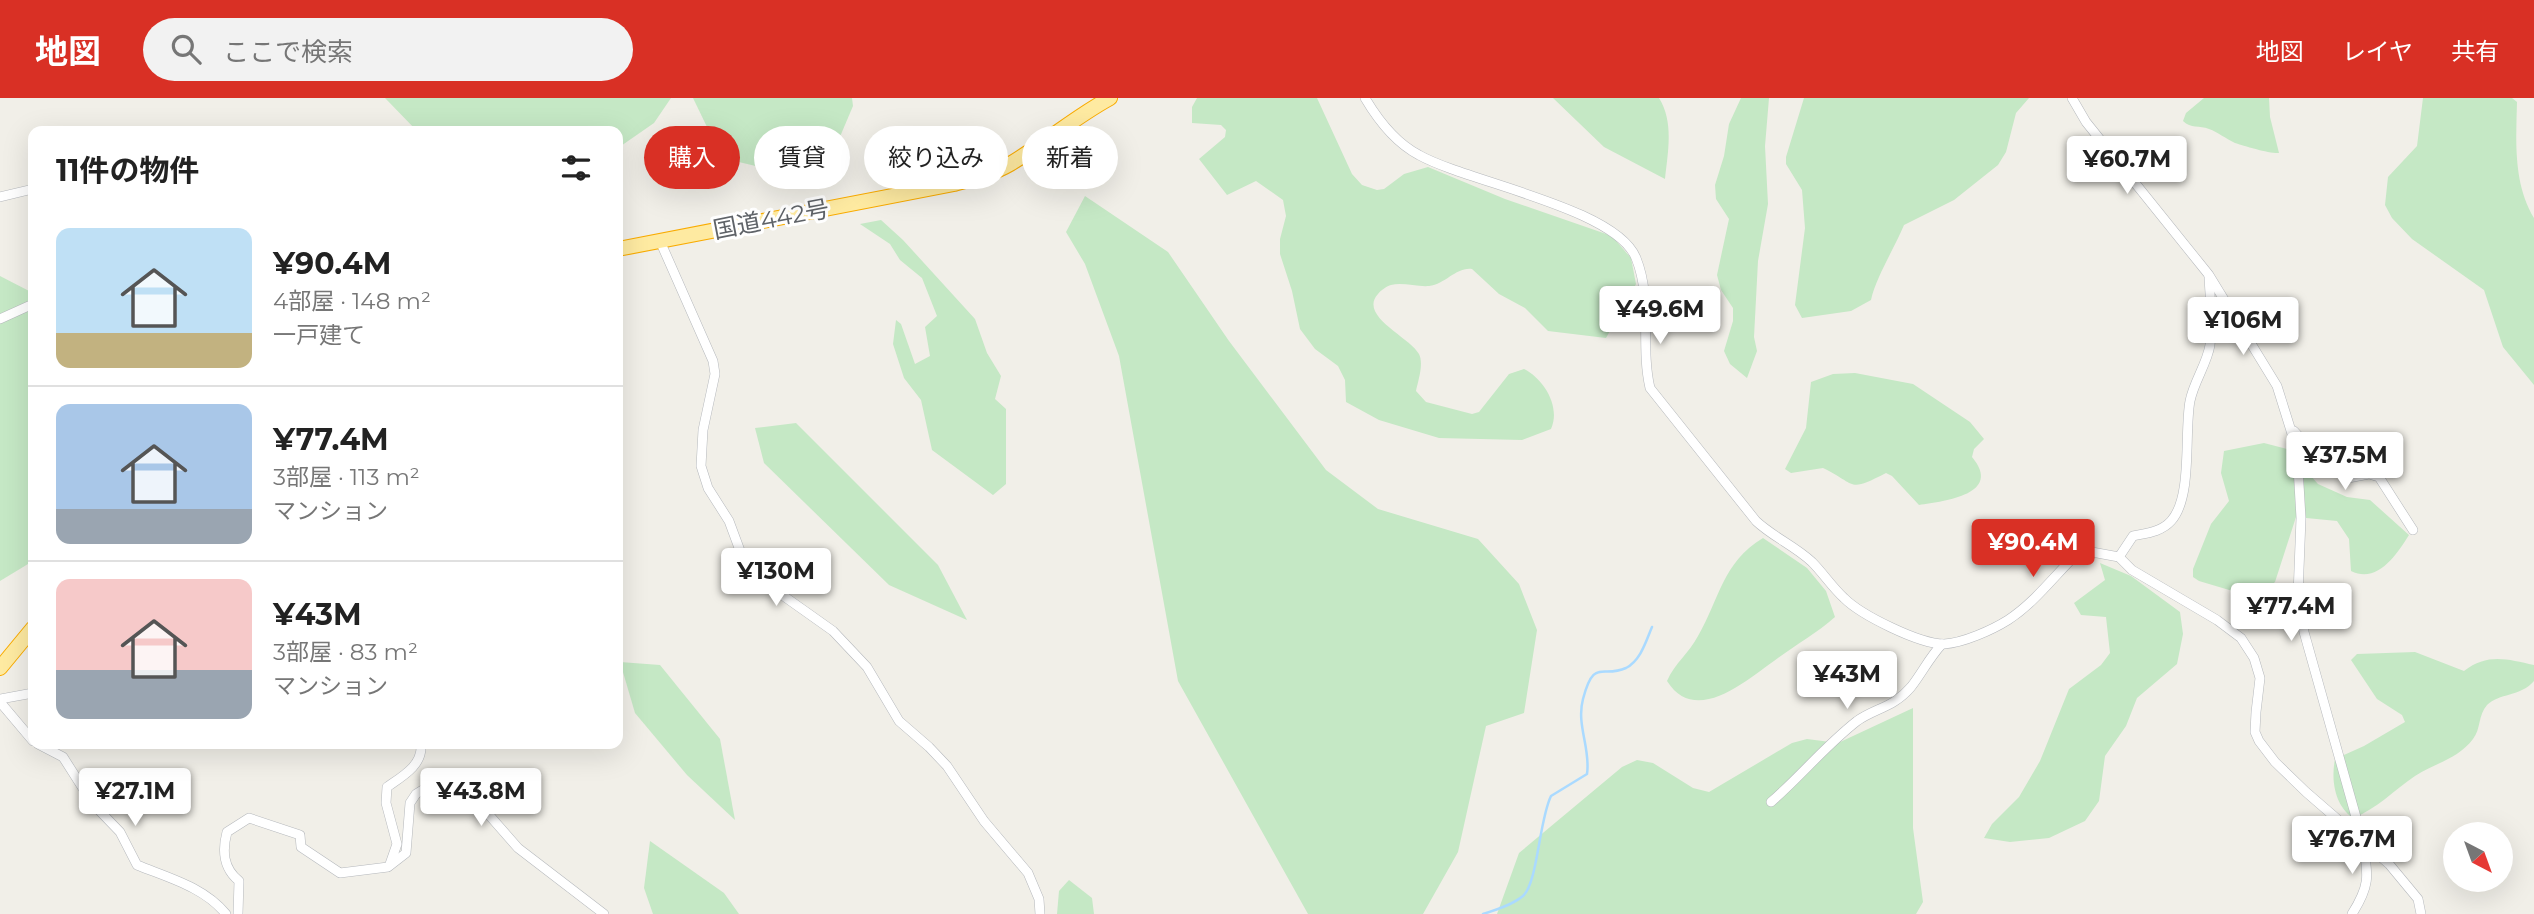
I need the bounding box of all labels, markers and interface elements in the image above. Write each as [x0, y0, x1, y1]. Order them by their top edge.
search box [143, 18, 633, 81]
icon: search [167, 30, 205, 68]
text: 地図 [35, 31, 101, 71]
text: ここで検索 [223, 36, 353, 68]
text: 地図 [2256, 37, 2304, 66]
text: レイヤ [2342, 37, 2413, 66]
text: 共有 [2451, 37, 2499, 66]
chip: 購入 [644, 126, 740, 189]
chip: 賃貸 [754, 126, 850, 189]
chip: 絞り込み [864, 126, 1008, 189]
chip: 新着 [1022, 126, 1118, 189]
pin: ¥60.7M [2070, 136, 2184, 196]
text: ¥60.7M [2083, 145, 2171, 173]
icon: filters [557, 149, 595, 187]
text: 11件の物件 [56, 152, 200, 189]
street label: 国道442号 [711, 194, 831, 244]
text: ¥90.4M [273, 245, 391, 282]
icon: home [112, 256, 196, 340]
pin: ¥49.6M [1603, 286, 1717, 346]
text: 4部屋 · 148 m² [273, 287, 431, 315]
text: ¥49.6M [1615, 295, 1705, 323]
pin: ¥106M [2194, 298, 2292, 357]
text: ¥106M [2204, 306, 2282, 334]
text: 一戸建て [273, 321, 365, 349]
text: ¥77.4M [273, 421, 389, 458]
icon: home [112, 432, 196, 516]
pin: ¥37.5M [2288, 432, 2402, 492]
text: ¥37.5M [2302, 441, 2388, 469]
text: 3部屋 · 113 m² [273, 463, 420, 491]
text: マンション [273, 497, 388, 525]
pin: ¥90.4M [1976, 519, 2090, 579]
text: ¥90.4M [1988, 528, 2078, 556]
pin: ¥130M [727, 548, 825, 608]
text: ¥130M [737, 557, 815, 585]
pin: ¥77.4M [2234, 584, 2348, 643]
text: ¥77.4M [2247, 592, 2335, 620]
text: ¥43M [273, 596, 362, 633]
icon: home [112, 607, 196, 691]
text: 3部屋 · 83 m² [273, 638, 418, 666]
pin: ¥43M [1806, 652, 1888, 711]
text: ¥43M [1813, 660, 1881, 688]
text: マンション [273, 672, 388, 700]
pin: ¥27.1M [78, 768, 192, 828]
pin: ¥43.8M [424, 768, 538, 828]
text: ¥27.1M [95, 777, 175, 805]
text: ¥43.8M [436, 777, 526, 805]
pin: ¥76.7M [2295, 816, 2409, 876]
north arrow [2443, 822, 2513, 892]
map controls [2443, 822, 2513, 892]
text: ¥76.7M [2308, 825, 2396, 853]

